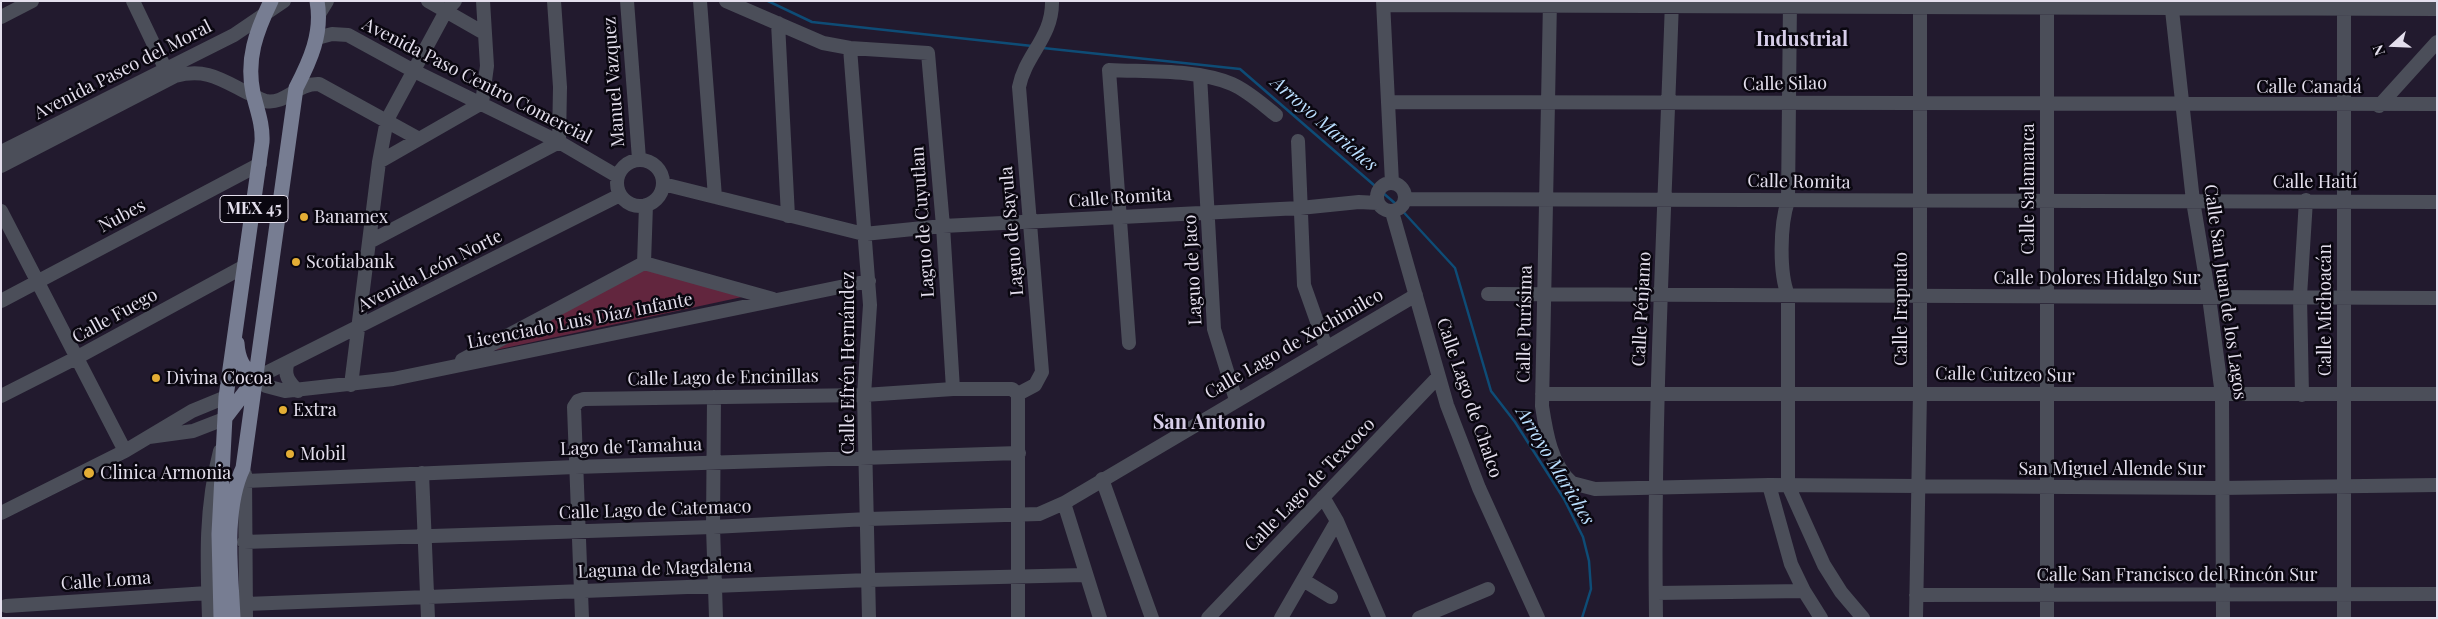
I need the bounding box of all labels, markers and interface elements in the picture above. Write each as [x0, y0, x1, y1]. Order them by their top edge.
street label: Avenida Paso Centro Comercial [359, 14, 595, 148]
street label: Avenida Paseo del Moral [31, 16, 215, 124]
street label: Manuel Vazquez [599, 16, 629, 148]
north arrow [2368, 20, 2418, 70]
district label: Industrial [1756, 28, 1848, 52]
text: N [2368, 42, 2389, 58]
water label: Arroyo Mariches [1266, 72, 1382, 176]
street label: Calle Silao [1743, 72, 1827, 96]
street label: Calle Canadá [2256, 76, 2362, 98]
street label: Calle Salamanca [2017, 123, 2039, 255]
street label: Laguo de Cuyutlan [907, 146, 939, 298]
street label: Laguo de Sayula [996, 165, 1028, 297]
street label: Calle Romita [1747, 170, 1851, 194]
street label: Calle Haití [2273, 171, 2357, 193]
street label: Calle San Juan de los Lagos [2199, 183, 2251, 401]
street label: Calle Romita [1068, 184, 1172, 212]
street label: Nubes [95, 195, 149, 237]
road number: MEX 45 [220, 195, 288, 222]
place label: Banamex [314, 206, 388, 228]
marker: Banamex [298, 211, 310, 223]
street label: Laguo de Jaco [1179, 214, 1207, 326]
street label: Avenida León Norte [354, 225, 506, 317]
street label: Calle Michoacán [2314, 244, 2336, 376]
place label: Scotiabank [306, 251, 395, 273]
street label: Calle Pénjamo [1628, 251, 1656, 367]
street label: Calle Irapuato [1890, 252, 1912, 366]
marker: Scotiabank [290, 256, 302, 268]
street label: Calle Purísima [1513, 265, 1537, 383]
street label: Calle Dolores Hidalgo Sur [1993, 267, 2201, 289]
street label: Calle Efrén Hernández [837, 272, 859, 454]
street label: Calle Fuego [69, 284, 161, 348]
street label: Calle Lago de Xochimilco [1201, 284, 1387, 404]
street label: Licenciado Luis Díaz Infante [465, 289, 695, 353]
street label: Calle Lago de Chalco [1431, 315, 1507, 481]
street label: Calle Cuitzeo Sur [1935, 363, 2075, 387]
street label: Calle Lago de Encinillas [627, 366, 819, 390]
place label: Divina Cocoa [166, 367, 272, 389]
marker: Divina Cocoa [150, 372, 162, 384]
place label: Extra [293, 399, 337, 421]
water label: Arroyo Mariches [1511, 403, 1599, 529]
marker: Extra [277, 404, 289, 416]
district label: San Antonio [1153, 411, 1265, 435]
street label: Calle Lago de Texcoco [1240, 414, 1380, 556]
street label: Lago de Tamahua [560, 434, 702, 460]
place label: Mobil [300, 443, 346, 465]
marker: Mobil [284, 448, 296, 460]
street label: San Miguel Allende Sur [2018, 458, 2206, 480]
place label: Clinica Armonia [100, 462, 231, 484]
marker: Clinica Armonia [82, 466, 96, 480]
street label: Calle Lago de Catemaco [558, 496, 752, 524]
street label: Laguna de Magdalena [577, 555, 753, 583]
street label: Calle San Francisco del Rincón Sur [2037, 564, 2317, 586]
street label: Calle Loma [60, 567, 152, 595]

